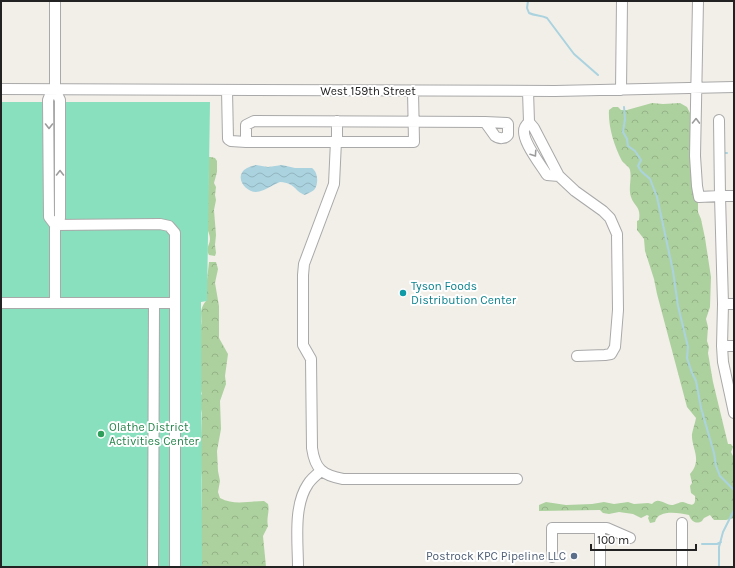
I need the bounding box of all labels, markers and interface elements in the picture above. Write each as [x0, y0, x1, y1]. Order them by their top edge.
street label: West 159th Street [320, 84, 416, 98]
one-way arrow [692, 118, 700, 124]
one-way arrow [45, 123, 53, 129]
one-way arrow [529, 150, 537, 157]
one-way arrow [56, 170, 64, 176]
place label: Tyson Foods Distribution Center [411, 279, 517, 307]
marker: Tyson Foods Distribution Center [398, 288, 408, 298]
place label: Olathe District Activities Center [109, 420, 200, 448]
marker: Olathe District Activities Center [96, 429, 106, 439]
scale bar [591, 526, 696, 552]
text: 100 m [597, 533, 629, 547]
place label: Postrock KPC Pipeline LLC [426, 549, 566, 563]
marker: Postrock KPC Pipeline LLC [569, 551, 579, 561]

